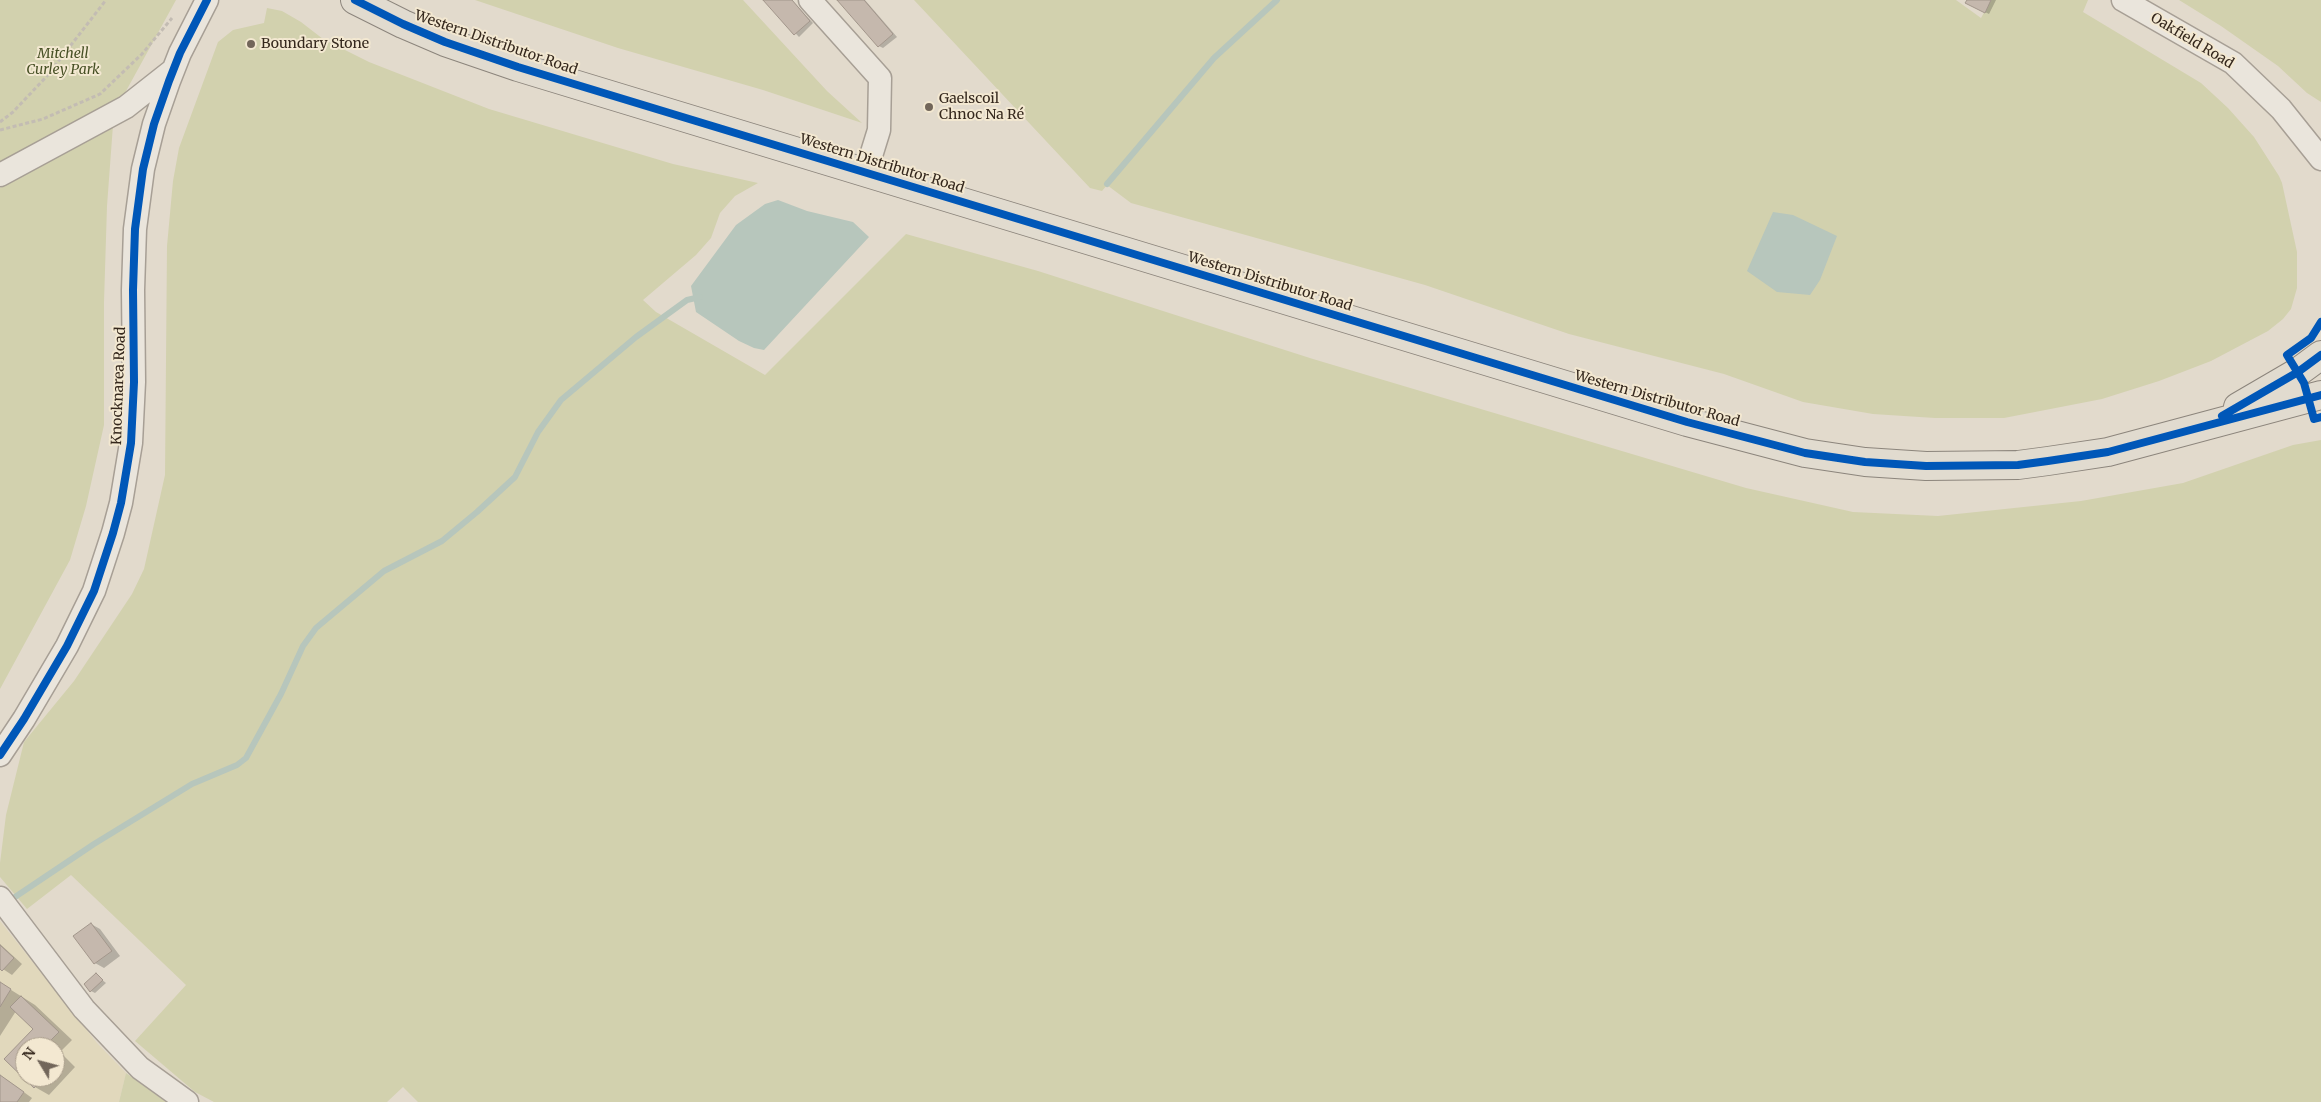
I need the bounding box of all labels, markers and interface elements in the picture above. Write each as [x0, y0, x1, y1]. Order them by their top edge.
street label: Western Distributor Road [412, 7, 580, 79]
street label: Oakfield Road [2147, 10, 2237, 72]
place label: Boundary Stone [261, 36, 369, 52]
marker: Boundary Stone [245, 38, 257, 50]
park label: Mitchell Curley Park [26, 46, 100, 78]
place label: Gaelscoil Chnoc Na Ré [939, 91, 1024, 124]
marker: Gaelscoil Chnoc Na Ré [923, 101, 935, 113]
street label: Western Distributor Road [798, 131, 966, 197]
street label: Western Distributor Road [1186, 249, 1354, 315]
street label: Knocknarea Road [109, 326, 129, 446]
street label: Western Distributor Road [1572, 367, 1742, 431]
north arrow [15, 1037, 65, 1087]
text: N [18, 1044, 39, 1063]

